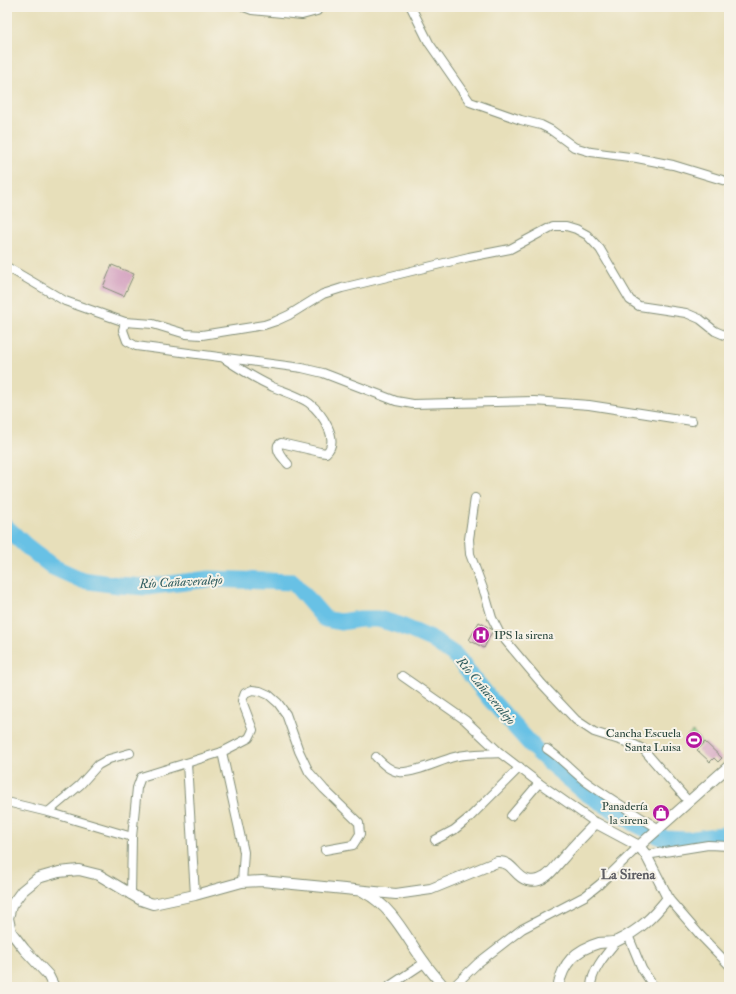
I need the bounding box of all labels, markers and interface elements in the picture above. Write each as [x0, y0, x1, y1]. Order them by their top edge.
water label: Río Cañaveralejo [138, 572, 224, 592]
hospital icon: IPS la sirena [471, 625, 491, 645]
place label: IPS la sirena [494, 628, 555, 643]
water label: Río Cañaveralejo [452, 653, 519, 728]
place label: Cancha Escuela Santa Luisa [606, 726, 682, 755]
sports icon: Cancha Escuela Santa Luisa [684, 730, 704, 750]
place label: Panadería la sirena [602, 799, 649, 828]
shop icon: Panadería la sirena [651, 803, 671, 823]
district label: La Sirena [601, 866, 656, 883]

